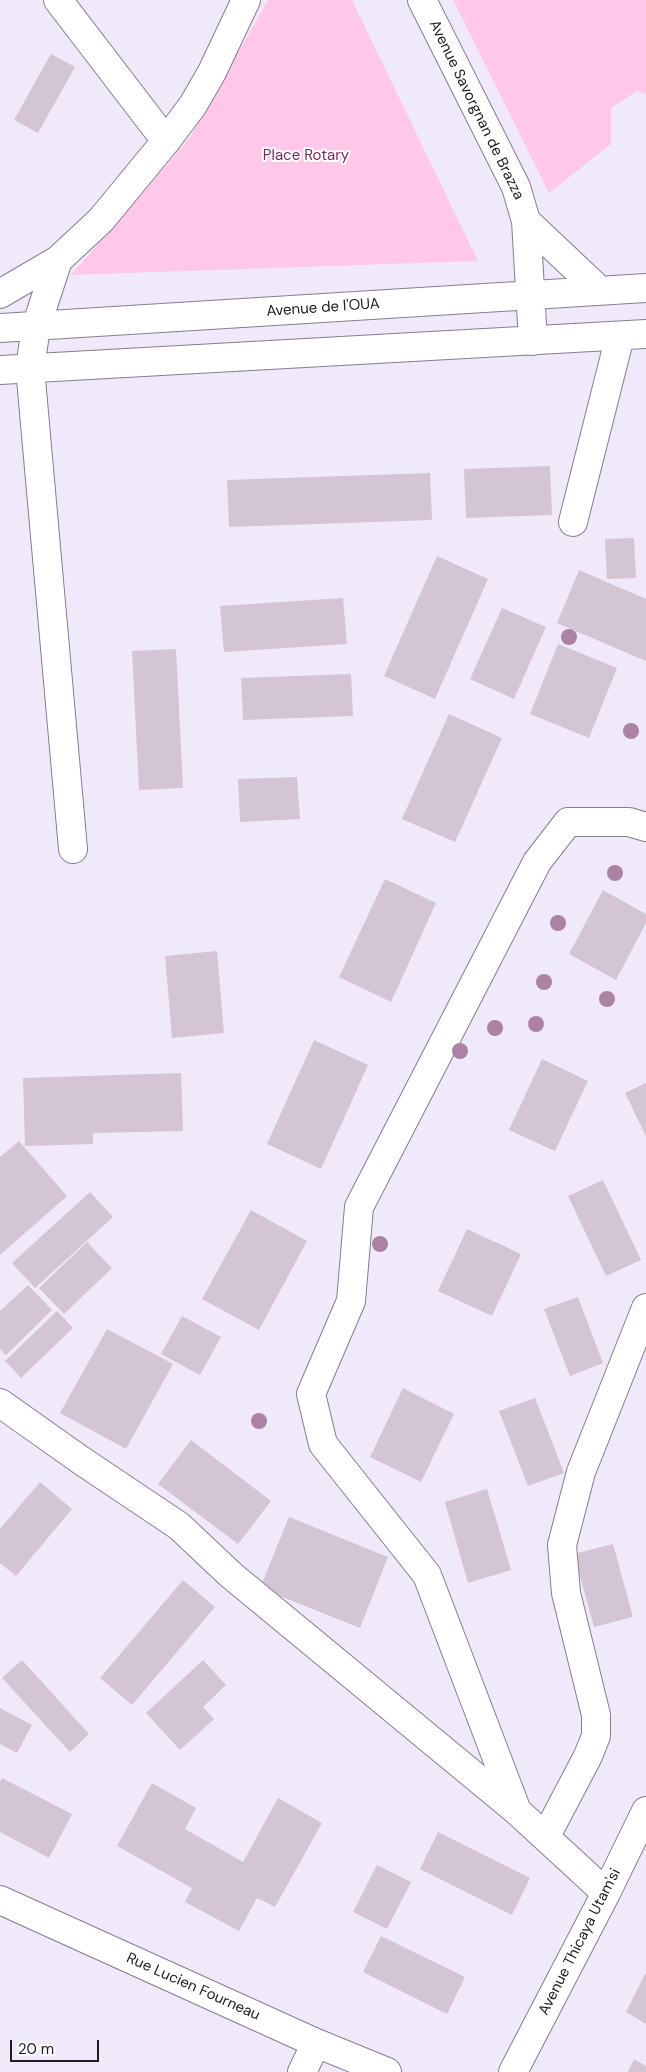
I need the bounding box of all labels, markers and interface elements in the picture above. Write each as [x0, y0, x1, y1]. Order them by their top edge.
street label: Avenue Savorgnan de Brazza [425, 17, 527, 203]
park label: Place Rotary [263, 147, 349, 165]
street label: Avenue de l'OUA [266, 295, 380, 321]
street label: Avenue Thicaya Utam'si [535, 1866, 625, 2018]
street label: Rue Lucien Fourneau [123, 1949, 263, 2025]
scale bar [12, 2030, 101, 2062]
text: 20 m [18, 2039, 54, 2059]

